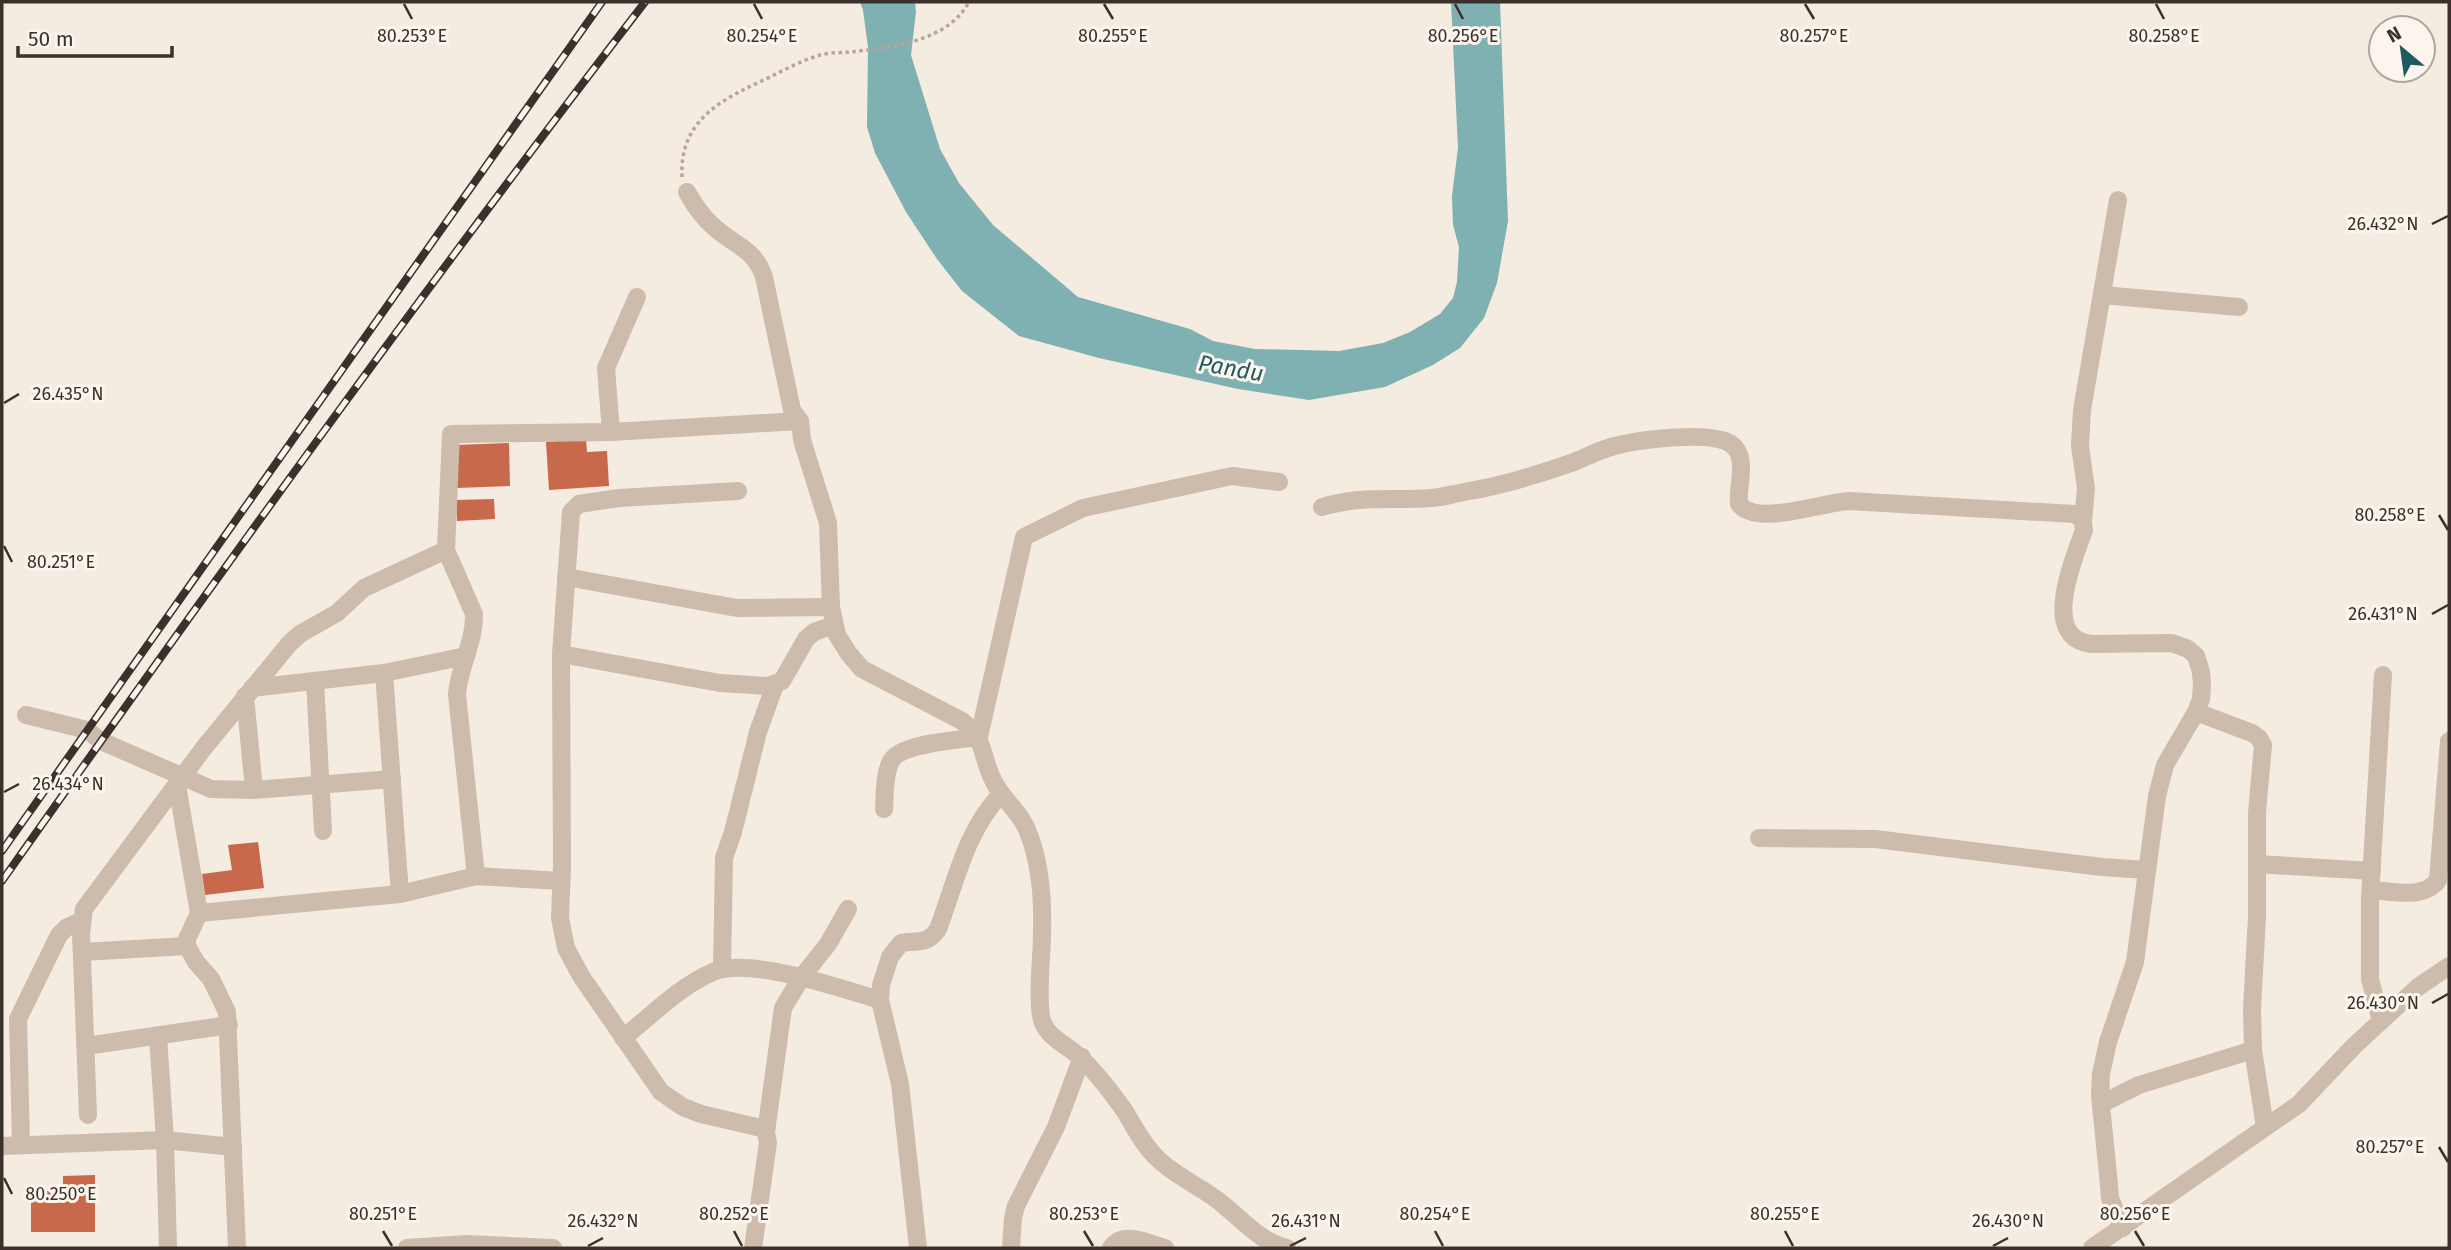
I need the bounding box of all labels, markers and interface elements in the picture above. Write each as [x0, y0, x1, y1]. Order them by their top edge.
scale bar [18, 14, 172, 58]
north arrow [2367, 14, 2437, 84]
text: N [2383, 21, 2405, 48]
text: 80.253°E [377, 25, 447, 47]
text: 80.254°E [727, 25, 797, 47]
text: 80.255°E [1078, 25, 1148, 47]
text: 80.256°E [1428, 25, 1498, 47]
text: 80.257°E [1780, 25, 1849, 47]
text: 80.258°E [2128, 25, 2200, 47]
text: 50 m [28, 26, 74, 52]
text: 26.432°N [2348, 213, 2418, 235]
water label: Pandu [1196, 349, 1266, 387]
text: 26.435°N [32, 383, 104, 405]
text: 80.258°E [2354, 504, 2426, 526]
text: 80.251°E [27, 551, 95, 573]
text: 26.431°N [2348, 603, 2418, 625]
text: 26.434°N [32, 773, 104, 795]
text: 26.430°N [2347, 992, 2419, 1014]
text: 80.257°E [2356, 1136, 2425, 1158]
text: 80.250°E [25, 1183, 97, 1205]
text: 80.251°E [349, 1203, 417, 1225]
text: 80.252°E [699, 1203, 769, 1225]
text: 80.253°E [1049, 1203, 1119, 1225]
text: 80.254°E [1400, 1203, 1470, 1225]
text: 80.255°E [1750, 1203, 1820, 1225]
text: 80.256°E [2100, 1203, 2170, 1225]
text: 26.432°N [568, 1210, 638, 1232]
text: 26.431°N [1271, 1210, 1341, 1232]
text: 26.430°N [1972, 1210, 2044, 1232]

